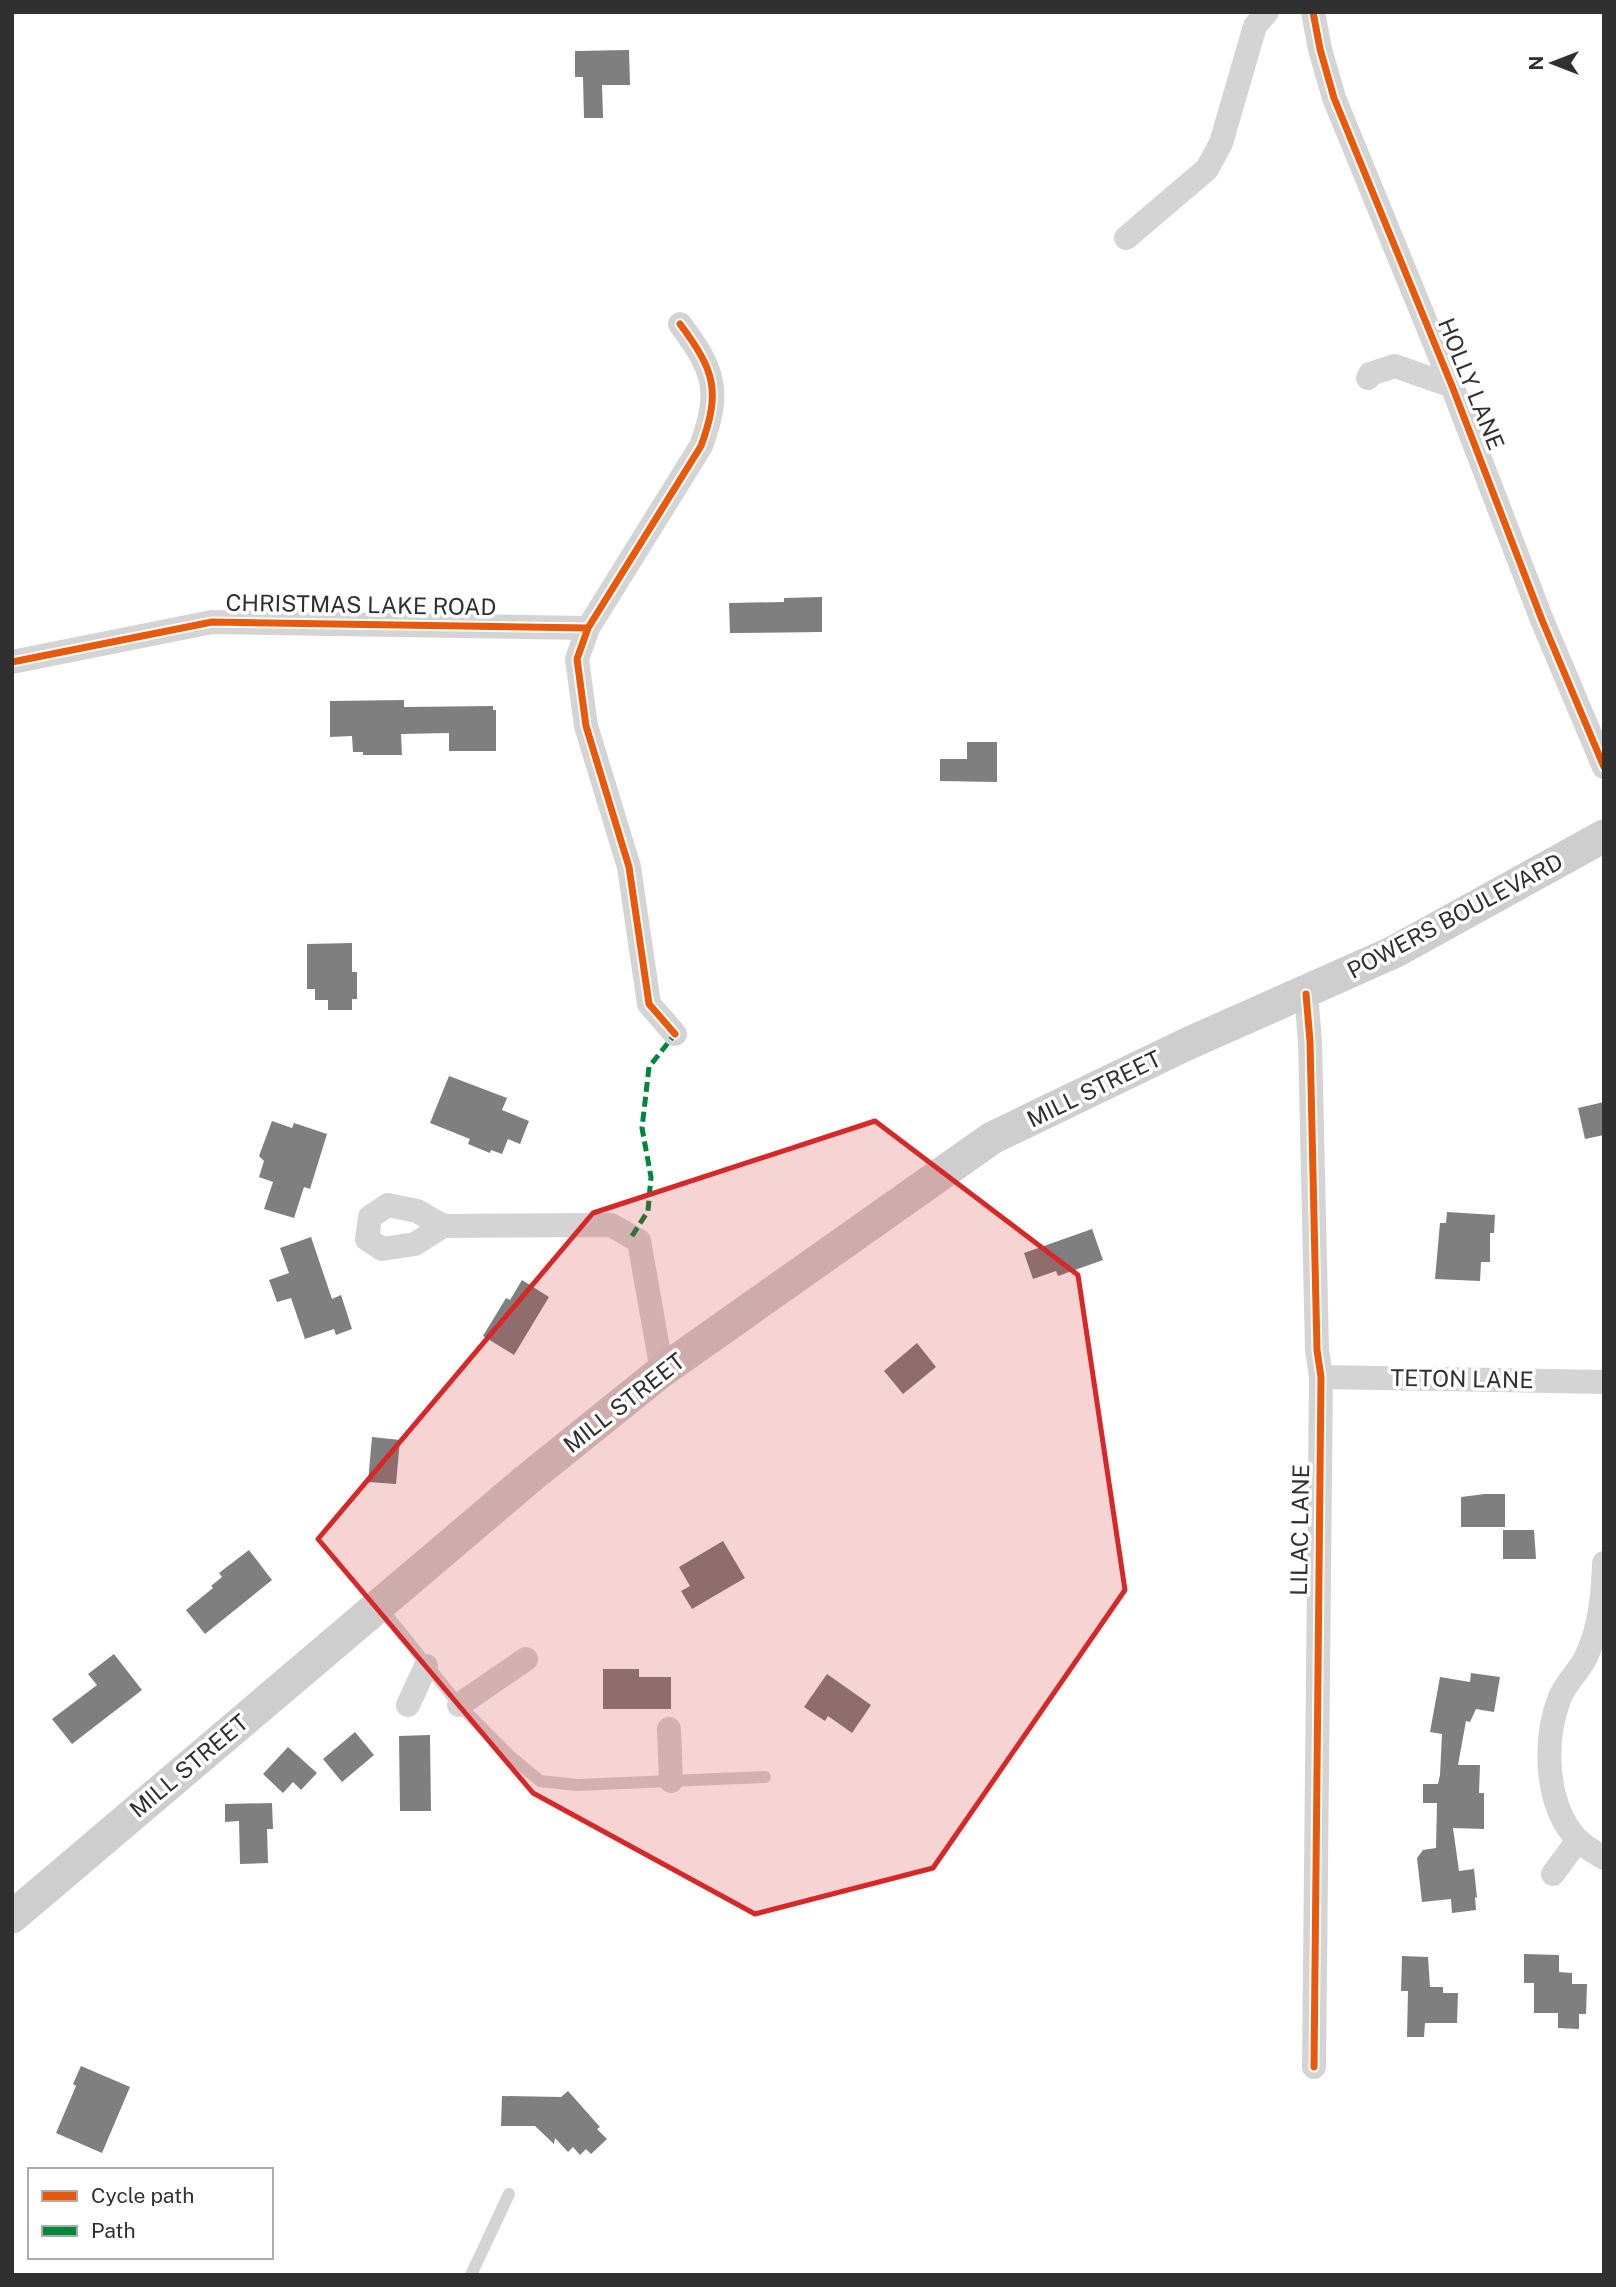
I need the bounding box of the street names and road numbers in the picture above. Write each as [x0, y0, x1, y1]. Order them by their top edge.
street label: HOLLY LANE [1433, 314, 1510, 454]
street label: CHRISTMAS LAKE ROAD [225, 589, 497, 620]
street label: POWERS BOULEVARD [1342, 847, 1567, 984]
street label: MILL STREET [1022, 1044, 1166, 1133]
street label: MILL STREET [558, 1347, 690, 1458]
street label: TETON LANE [1390, 1364, 1534, 1393]
street label: LILAC LANE [1285, 1464, 1314, 1596]
street label: MILL STREET [124, 1708, 254, 1823]

